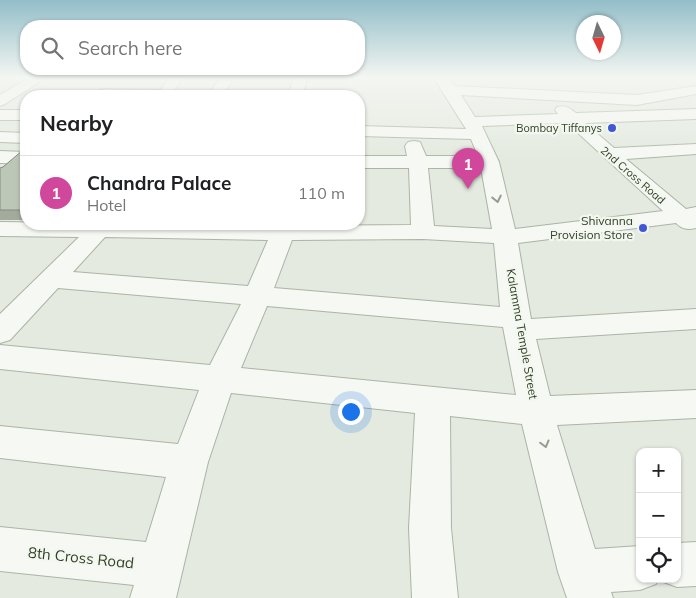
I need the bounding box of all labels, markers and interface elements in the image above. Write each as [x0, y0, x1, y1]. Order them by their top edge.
north arrow [576, 15, 621, 60]
search box [20, 20, 365, 75]
icon: search [38, 34, 66, 62]
text: Search here [78, 36, 182, 60]
text: Nearby [40, 110, 113, 136]
place label: Bombay Tiffanys [516, 121, 602, 135]
marker: Bombay Tiffanys [606, 122, 618, 134]
street label: 2nd Cross Road [598, 143, 668, 207]
pin: 1 [452, 148, 484, 189]
text: Chandra Palace [87, 171, 231, 195]
text: 1 [51, 183, 61, 203]
text: 110 m [298, 183, 345, 203]
one-way arrow [491, 194, 502, 203]
text: Hotel [87, 195, 126, 215]
place label: Shivanna Provision Store [550, 213, 633, 242]
marker: Shivanna Provision Store [637, 222, 649, 234]
street label: Kalamma Temple Street [504, 267, 541, 400]
your location [338, 399, 364, 425]
one-way arrow [540, 439, 550, 447]
map controls [636, 448, 681, 583]
button: + [636, 448, 681, 493]
button: − [636, 493, 681, 538]
button: locate [636, 538, 681, 583]
street label: 8th Cross Road [27, 542, 135, 573]

